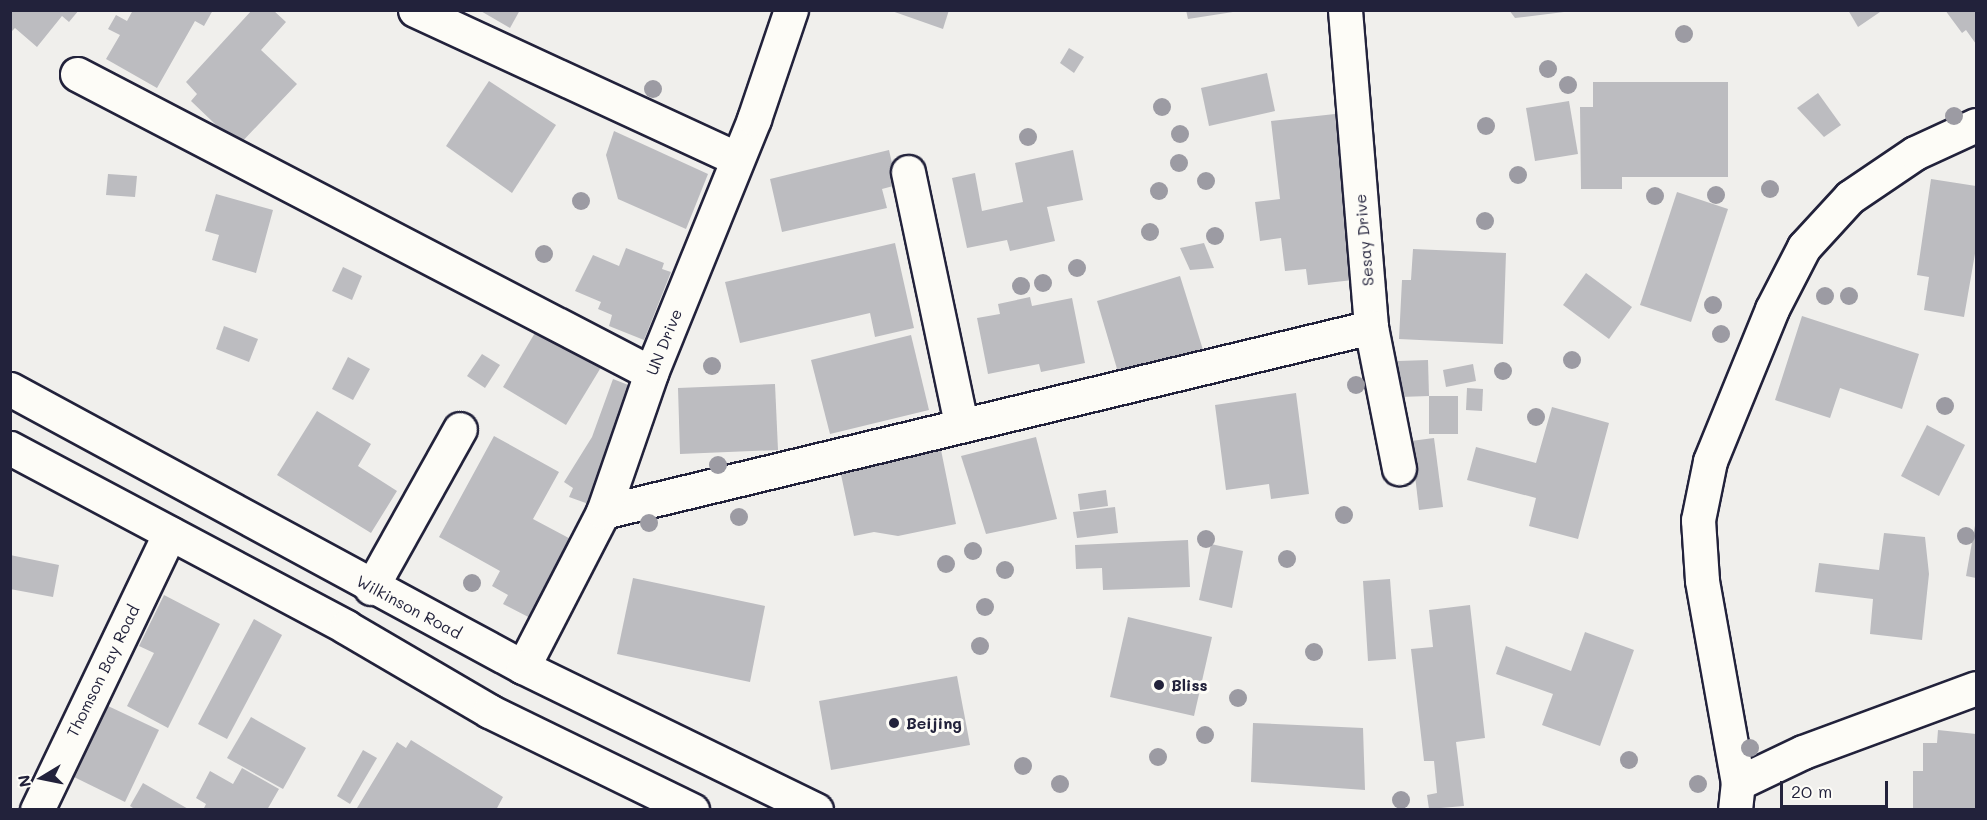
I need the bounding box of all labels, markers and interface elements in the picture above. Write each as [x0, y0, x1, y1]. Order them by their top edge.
street label: Sesay Drive [1350, 193, 1378, 287]
street label: UN Drive [642, 306, 686, 378]
street label: Wilkinson Road [353, 571, 465, 643]
street label: Thomson Bay Road [63, 602, 143, 740]
place label: Bliss [1171, 675, 1208, 695]
marker: Bliss [1152, 678, 1166, 692]
place label: Beijing [906, 713, 962, 733]
marker: Beijing [887, 716, 901, 730]
north arrow [12, 748, 72, 808]
scale bar [1783, 769, 1891, 807]
text: N [12, 773, 35, 789]
text: 20 m [1791, 779, 1832, 803]

